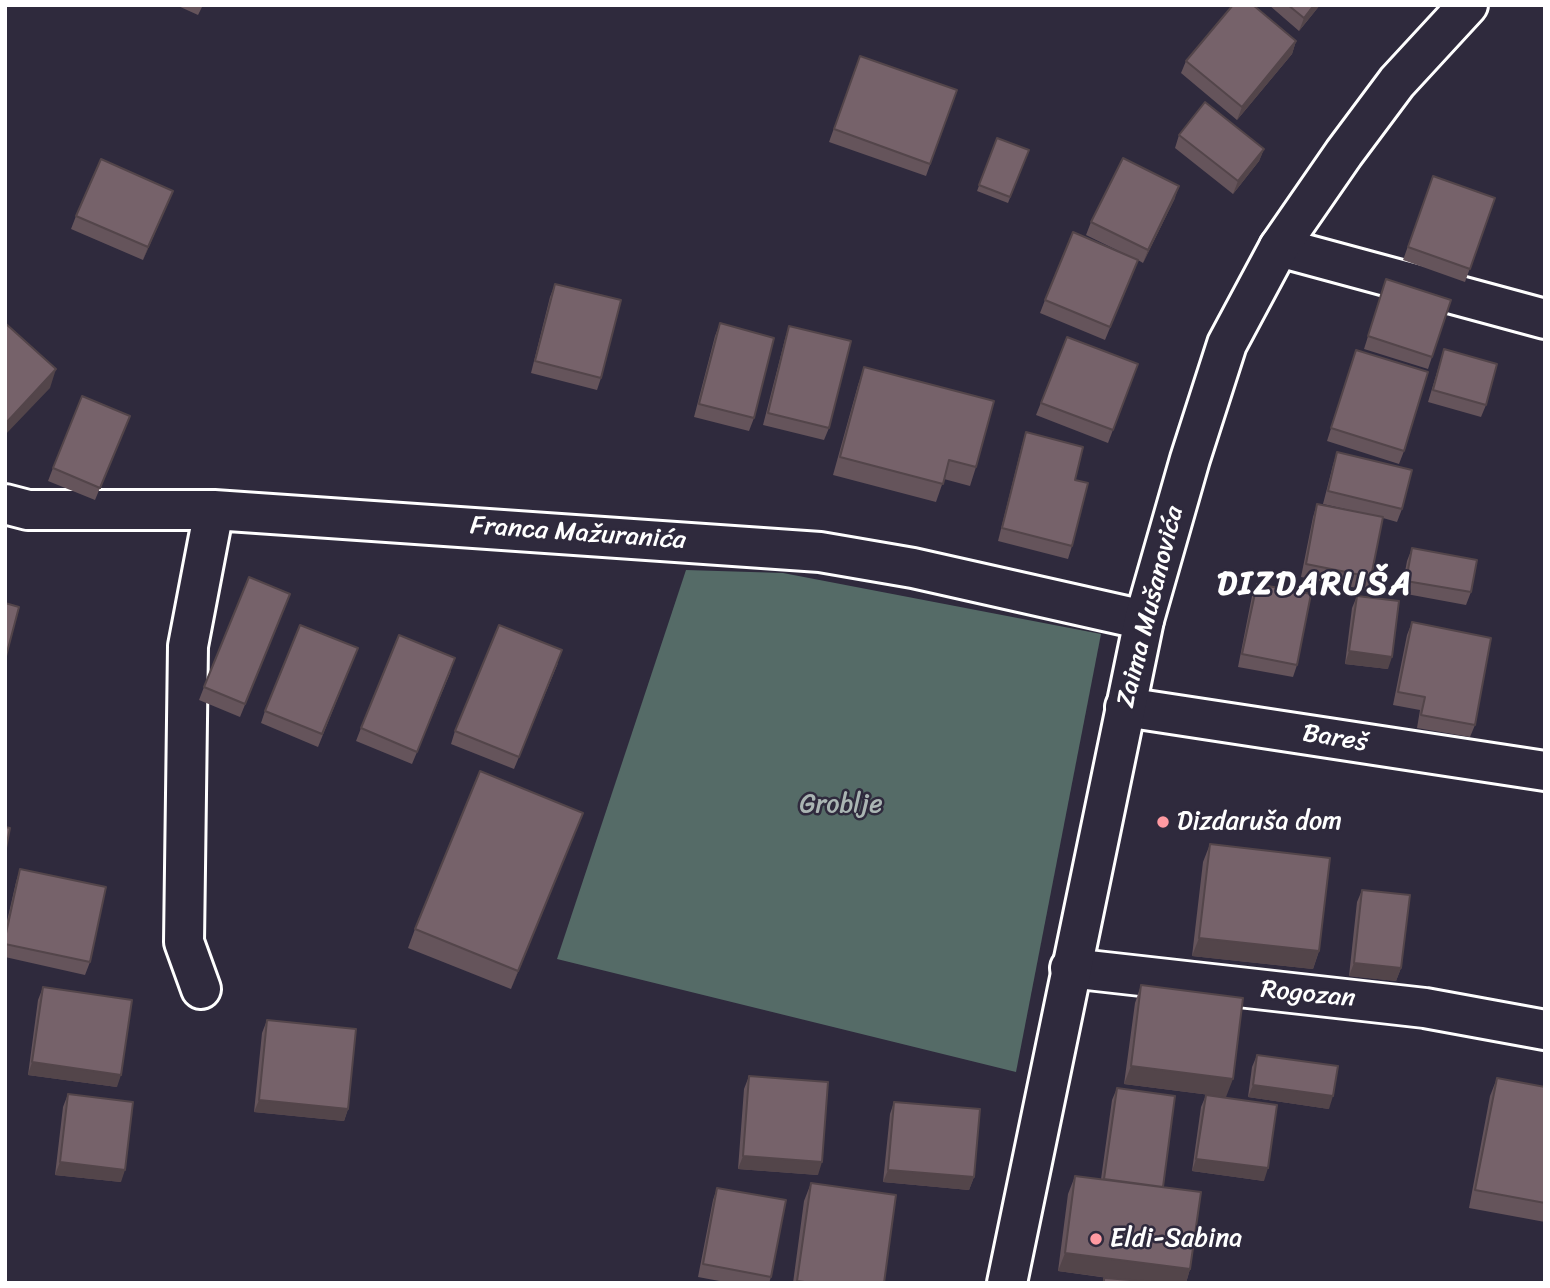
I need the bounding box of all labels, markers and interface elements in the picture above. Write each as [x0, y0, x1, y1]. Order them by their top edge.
street label: Zaima Mušanovića [1111, 503, 1191, 711]
street label: Franca Mažuranića [469, 511, 687, 557]
district label: DIZDARUŠA [1219, 566, 1411, 606]
street label: Bareš [1300, 718, 1370, 760]
park label: Groblje [799, 789, 883, 821]
place label: Dizdaruša dom [1177, 806, 1342, 838]
marker: Dizdaruša dom [1155, 814, 1171, 830]
street label: Rogozan [1259, 975, 1357, 1015]
place label: Eldi-Sabina [1110, 1223, 1242, 1255]
marker: Eldi-Sabina [1088, 1231, 1104, 1247]

